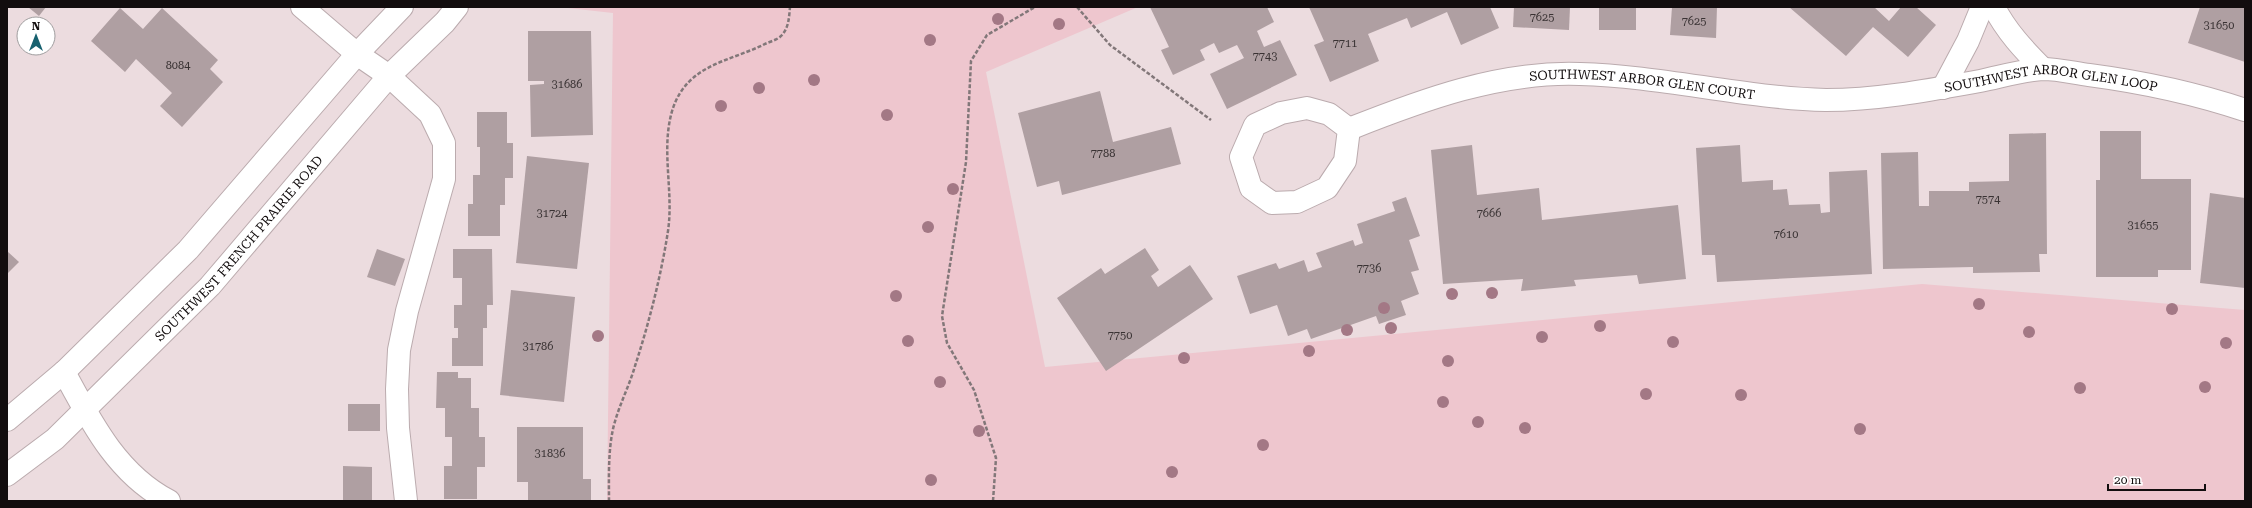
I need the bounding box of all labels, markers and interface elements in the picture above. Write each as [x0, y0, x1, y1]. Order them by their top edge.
house number: 7625 [1530, 11, 1554, 24]
house number: 7625 [1682, 15, 1706, 28]
north arrow [16, 16, 56, 56]
house number: 31650 [2204, 19, 2234, 32]
text: N [32, 20, 41, 33]
house number: 7711 [1333, 37, 1357, 50]
house number: 7743 [1253, 50, 1277, 63]
house number: 8084 [166, 59, 191, 72]
street label: SOUTHWEST ARBOR GLEN LOOP [1943, 62, 2159, 95]
street label: SOUTHWEST ARBOR GLEN COURT [1529, 67, 1756, 102]
house number: 31686 [552, 78, 582, 91]
house number: 7788 [1091, 147, 1115, 160]
street label: SOUTHWEST FRENCH PRAIRIE ROAD [152, 153, 326, 344]
house number: 7574 [1976, 193, 2001, 206]
house number: 31724 [537, 207, 568, 220]
house number: 7666 [1477, 207, 1501, 220]
house number: 31655 [2128, 219, 2158, 232]
house number: 7610 [1774, 228, 1798, 241]
house number: 7736 [1357, 262, 1381, 275]
house number: 7750 [1108, 329, 1132, 342]
house number: 31786 [523, 340, 553, 353]
house number: 31836 [535, 447, 565, 460]
scale bar [2108, 466, 2205, 492]
text: 20 m [2114, 473, 2141, 487]

